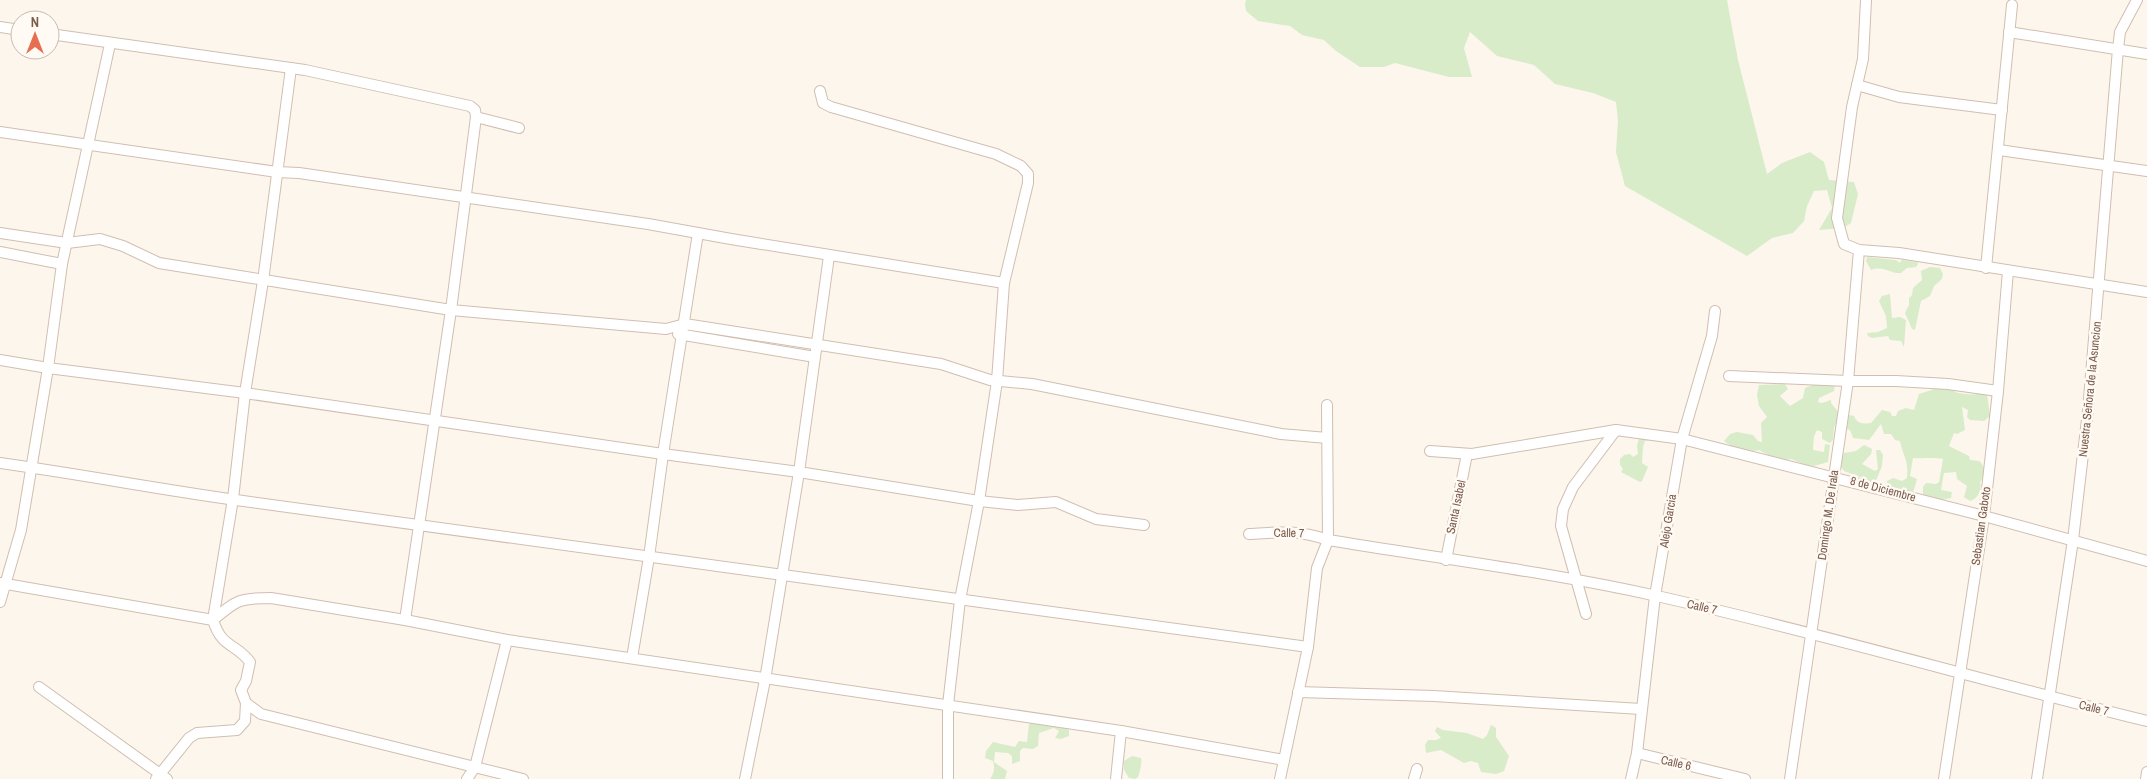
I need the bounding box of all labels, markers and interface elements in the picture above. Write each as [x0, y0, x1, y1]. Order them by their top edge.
north arrow [10, 10, 60, 60]
text: N [31, 13, 39, 31]
street label: Nuestra Señora de la Asuncion [2075, 320, 2105, 458]
street label: Domingo M. De Irala [1814, 468, 1842, 561]
street label: 8 de Diciembre [1848, 473, 1918, 505]
street label: Santa Isabel [1442, 479, 1470, 535]
street label: Sebastian Gaboto [1968, 486, 1994, 566]
street label: Alejo Garcia [1656, 492, 1680, 550]
street label: Calle 7 [1274, 525, 1305, 541]
street label: Calle 7 [1685, 596, 1719, 618]
street label: Calle 7 [2077, 697, 2111, 720]
street label: Calle 6 [1659, 752, 1693, 774]

